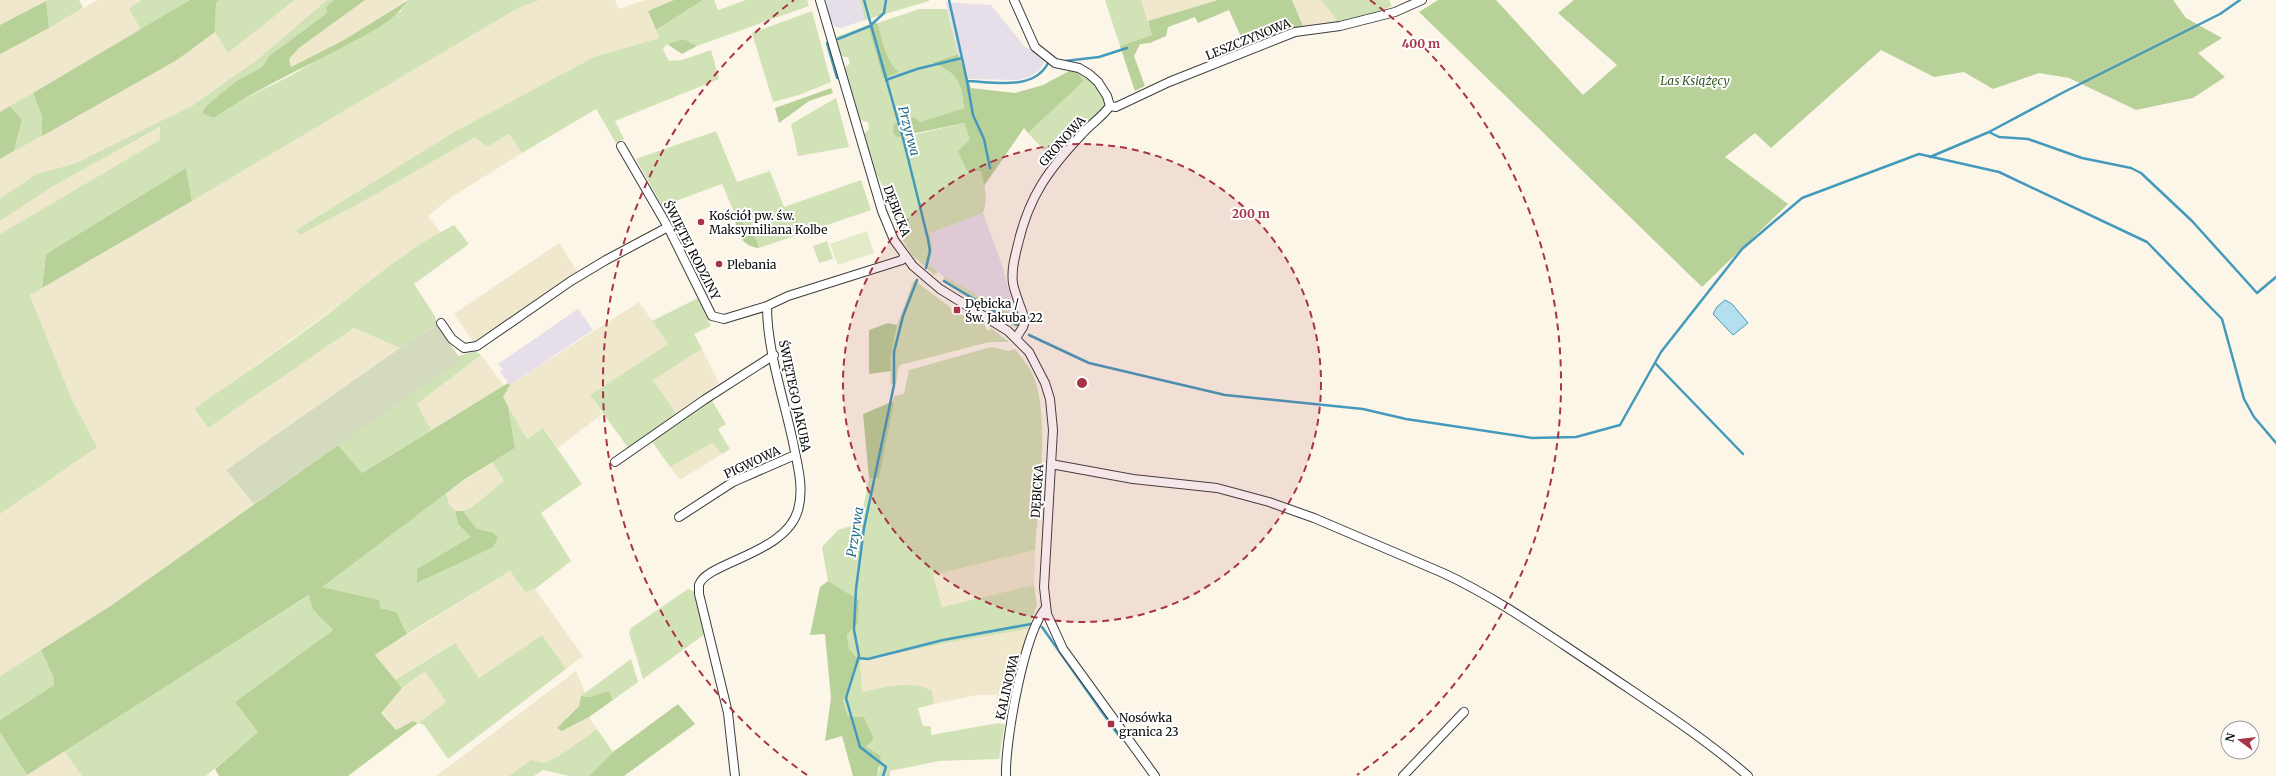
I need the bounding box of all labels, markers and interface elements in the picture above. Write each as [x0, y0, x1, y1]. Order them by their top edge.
street label: LESZCZYNOWA [1203, 15, 1293, 63]
text: 400 m [1402, 36, 1440, 51]
park label: Las Książęcy [1660, 73, 1730, 88]
water label: Przyrwa [894, 104, 924, 158]
street label: GRONOWA [1036, 112, 1089, 169]
street label: DĘBICKA [880, 183, 914, 239]
street label: ŚWIĘTEJ RODZINY [660, 198, 724, 302]
text: 200 m [1232, 206, 1270, 221]
place label: Kościół pw. św. Maksymiliana Kolbe [709, 208, 827, 237]
marker: Kościół pw. św. Maksymiliana Kolbe [696, 217, 706, 227]
place label: Plebania [727, 257, 777, 272]
marker: Plebania [714, 259, 724, 269]
place label: Dębicka / Św. Jakuba 22 [965, 296, 1043, 325]
marker: Dębicka / Św. Jakuba 22 [952, 305, 962, 315]
street label: ŚWIĘTEGO JAKUBA [776, 339, 814, 454]
centre of rings [1075, 376, 1089, 390]
street label: PIGWOWA [722, 442, 783, 482]
street label: DĘBICKA [1028, 463, 1046, 518]
water label: Przyrwa [843, 506, 867, 558]
street label: KALINOWA [992, 652, 1022, 721]
place label: Nosówka granica 23 [1119, 710, 1179, 739]
marker: Nosówka granica 23 [1106, 719, 1116, 729]
north arrow [2220, 720, 2260, 760]
text: N [2222, 731, 2238, 743]

